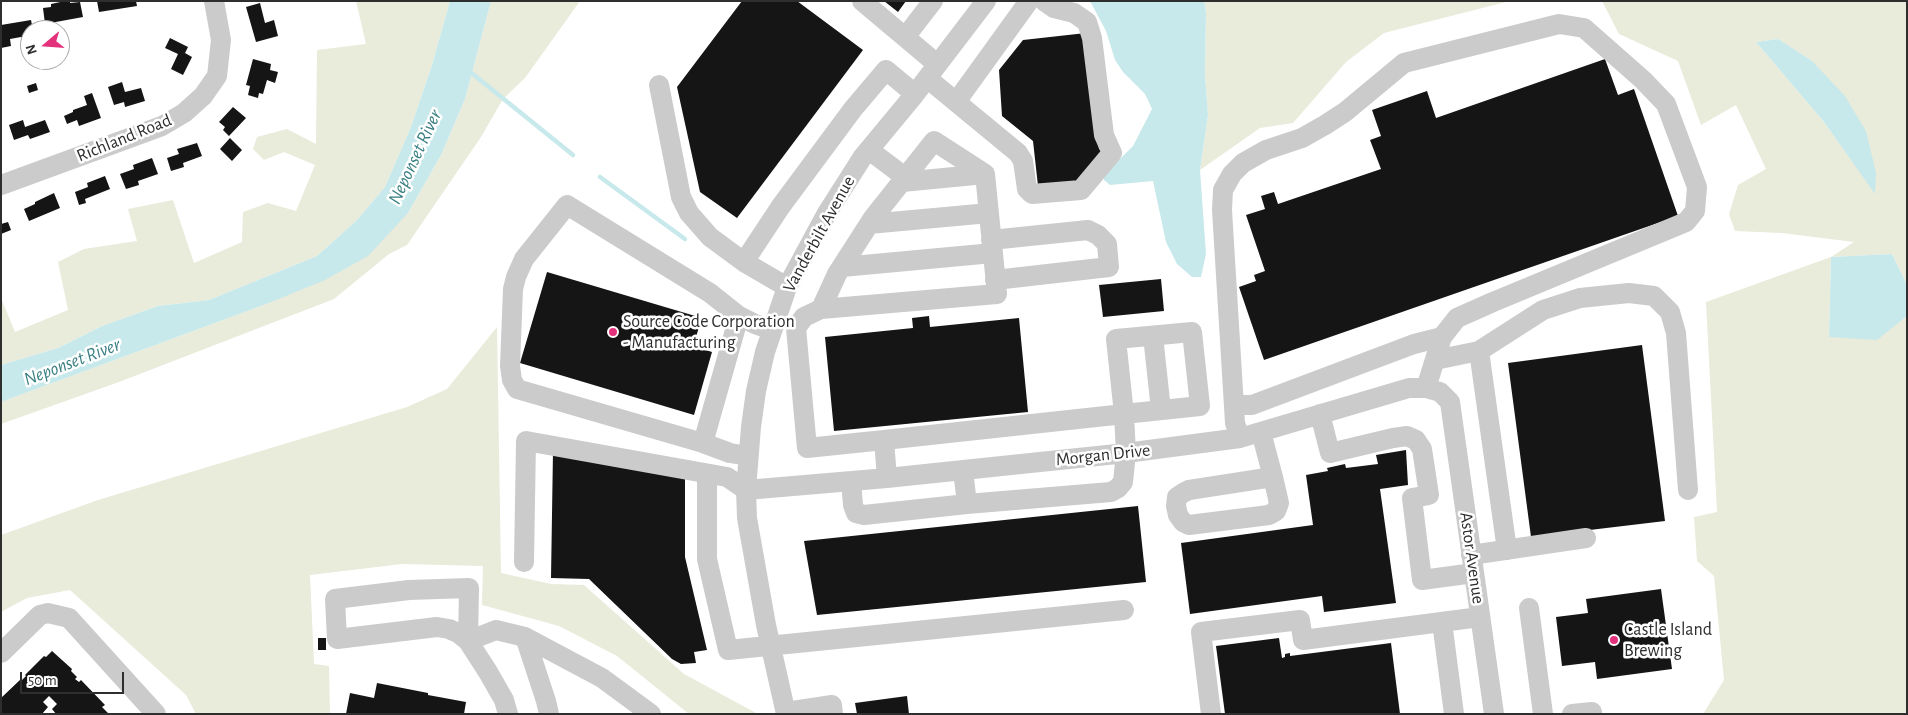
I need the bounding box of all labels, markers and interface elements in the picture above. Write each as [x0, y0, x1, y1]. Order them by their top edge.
north arrow [20, 20, 70, 70]
text: N [24, 43, 40, 56]
water label: Neponset River [383, 106, 447, 208]
street label: Richland Road [73, 109, 175, 167]
street label: Vanderbilt Avenue [778, 172, 860, 296]
place label: Source Code Corporation - Manufacturing [623, 311, 795, 354]
marker: Source Code Corporation - Manufacturing [607, 326, 619, 338]
water label: Neponset River [21, 333, 123, 391]
street label: Morgan Drive [1055, 439, 1151, 471]
street label: Astor Avenue [1455, 511, 1489, 605]
place label: Castle Island Brewing [1624, 619, 1712, 662]
marker: Castle Island Brewing [1608, 634, 1620, 646]
scale bar [22, 662, 126, 694]
text: 50 m [28, 673, 57, 688]

